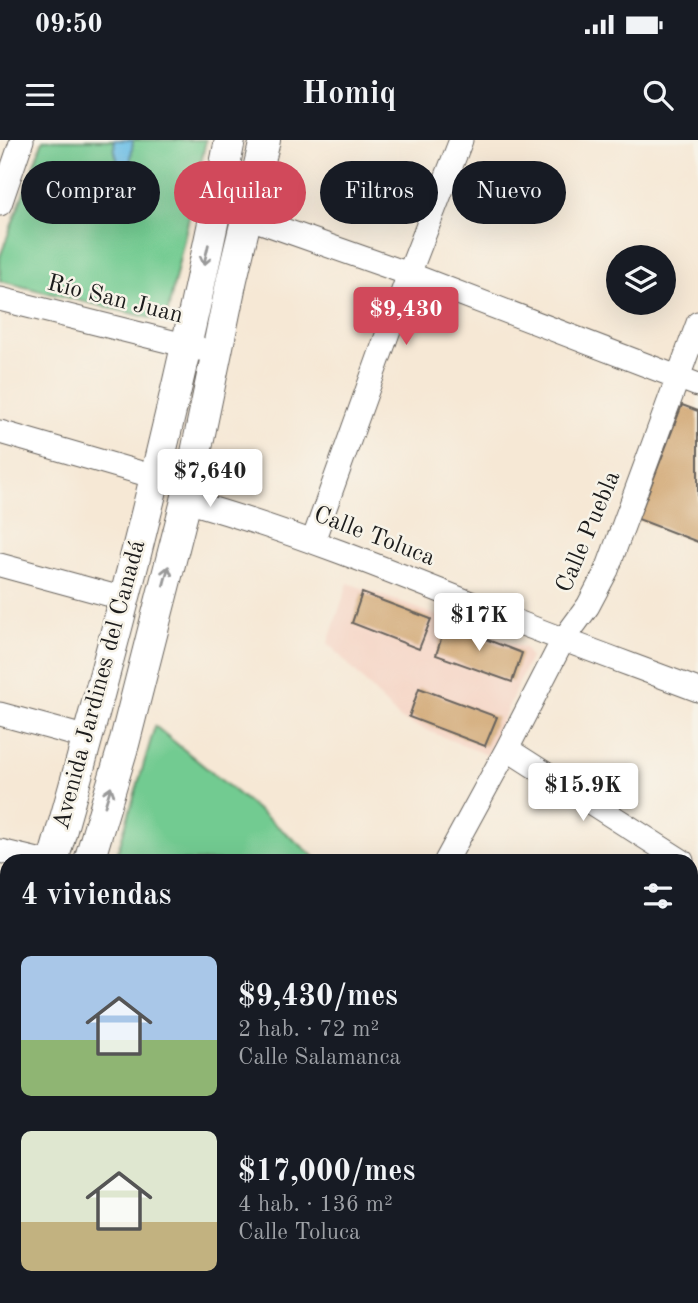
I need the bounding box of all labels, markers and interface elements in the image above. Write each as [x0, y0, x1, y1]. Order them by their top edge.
text: 09:50 [35, 12, 103, 38]
icon: menu [21, 76, 59, 114]
icon: search [639, 76, 677, 114]
text: Homiq [302, 79, 396, 111]
chip: Comprar [21, 161, 160, 224]
chip: Alquilar [174, 161, 306, 224]
chip: Filtros [320, 161, 438, 224]
chip: Nuevo [452, 161, 566, 224]
one-way arrow [199, 243, 212, 266]
map controls [606, 245, 676, 315]
button: layers [606, 245, 676, 315]
street label: Río San Juan [45, 272, 186, 329]
pin: $9,430 [349, 288, 463, 347]
text: $9,430 [369, 298, 443, 321]
pin: $7,640 [153, 450, 267, 509]
text: $7,640 [173, 460, 247, 483]
street label: Calle Puebla [553, 468, 625, 596]
street label: Calle Toluca [310, 503, 438, 571]
street label: Avenida Jardines del Canadá [50, 538, 150, 832]
one-way arrow [160, 565, 173, 588]
pin: $17K [438, 594, 520, 653]
text: $17K [450, 604, 508, 627]
pin: $15.9K [526, 764, 640, 823]
text: $15.9K [544, 774, 622, 797]
one-way arrow [103, 785, 116, 807]
icon: filters [639, 877, 677, 915]
text: 4 viviendas [21, 881, 171, 911]
text: $9,430/mes [238, 982, 398, 1012]
icon: home [77, 984, 161, 1068]
text: 2 hab. · 72 m² [238, 1018, 379, 1041]
text: Calle Salamanca [238, 1046, 401, 1069]
text: $17,000/mes [238, 1157, 415, 1187]
icon: home [77, 1159, 161, 1243]
text: 4 hab. · 136 m² [238, 1193, 393, 1216]
text: Calle Toluca [238, 1221, 360, 1244]

